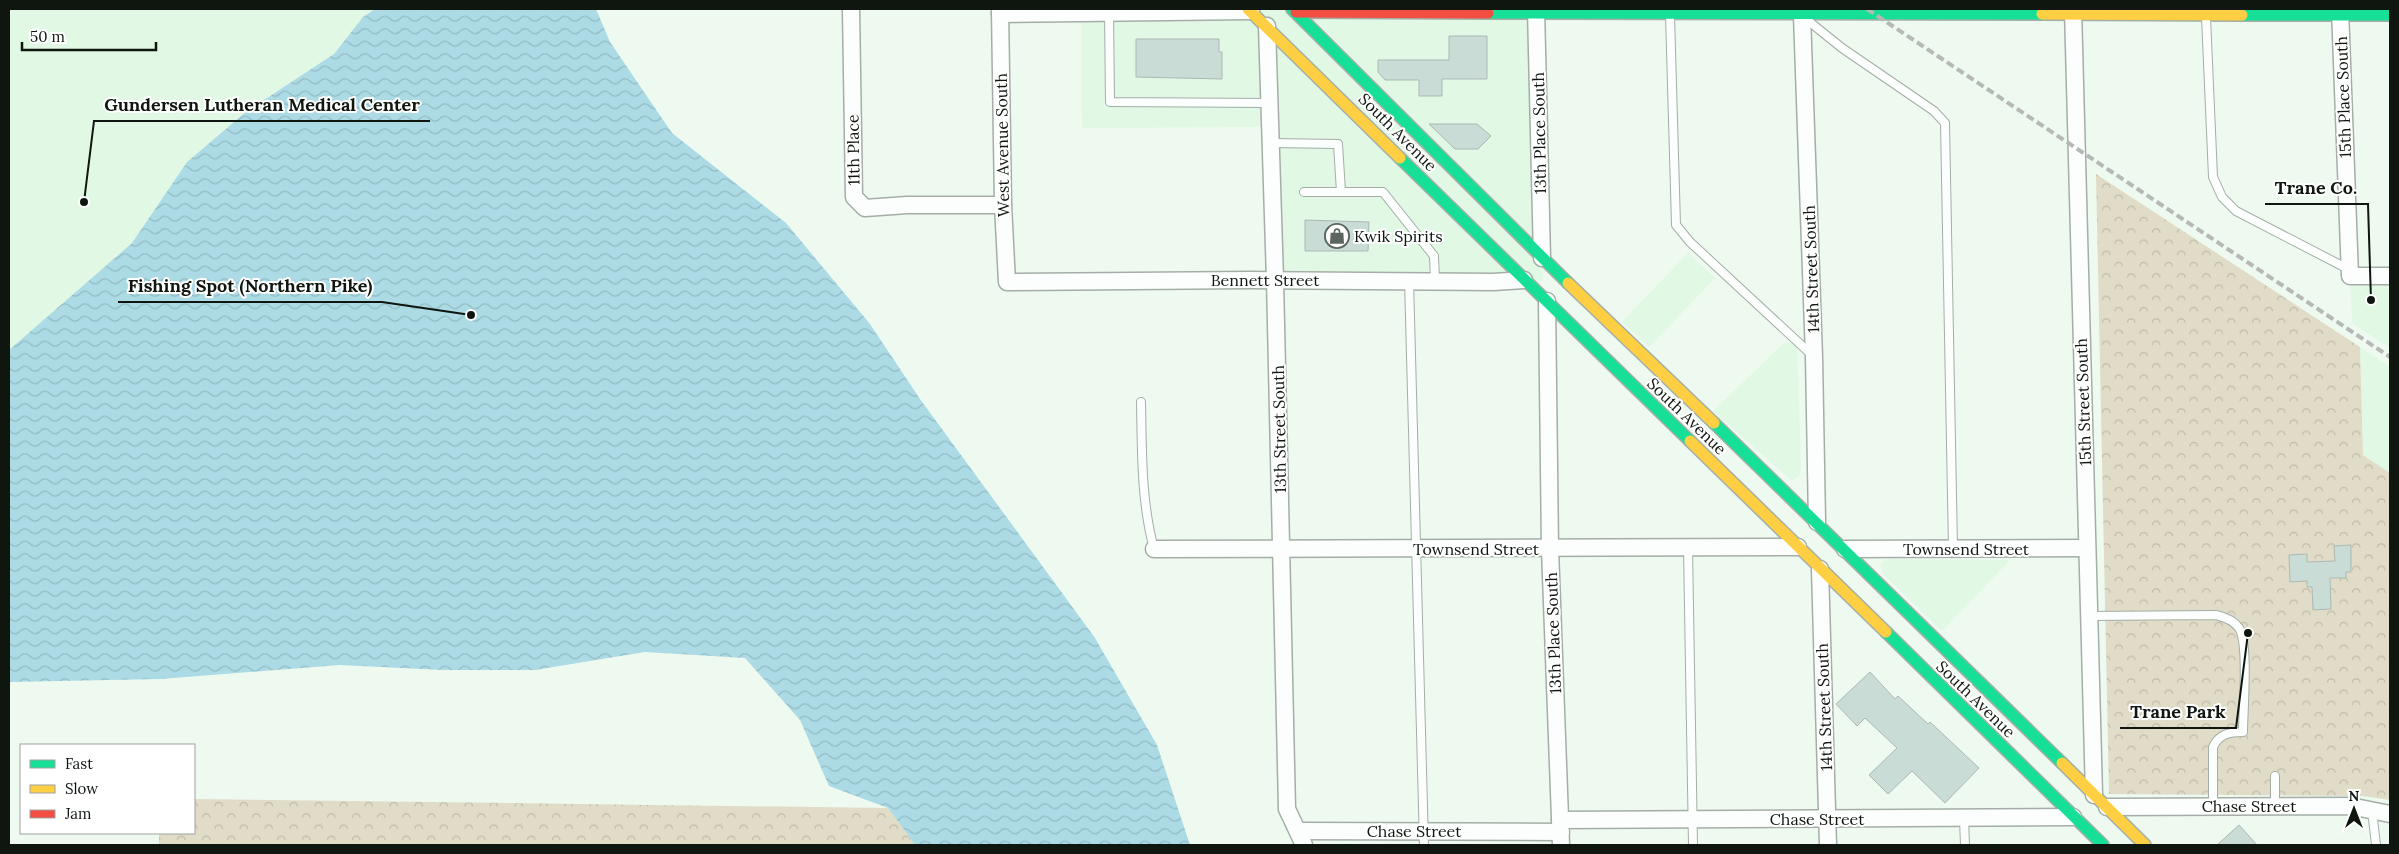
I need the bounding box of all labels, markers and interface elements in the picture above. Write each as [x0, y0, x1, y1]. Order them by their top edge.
scale bar [22, 20, 156, 52]
text: 50 m [30, 27, 65, 46]
street label: 15th Place South [2331, 35, 2355, 158]
street label: 13th Place South [1528, 71, 1550, 194]
street label: West Avenue South [991, 72, 1013, 217]
callout: Gundersen Lutheran Medical Center [94, 88, 430, 121]
street label: South Avenue [1355, 89, 1441, 175]
text: Gundersen Lutheran Medical Center [104, 93, 420, 116]
street label: 11th Place [842, 114, 864, 186]
callout: Trane Co. [2265, 171, 2368, 204]
text: Trane Co. [2275, 176, 2357, 199]
street label: 14th Street South [1799, 204, 1823, 333]
shop icon: Kwik Spirits [1324, 223, 1350, 249]
place label: Kwik Spirits [1354, 226, 1443, 246]
callout: Fishing Spot (Northern Pike) [118, 269, 382, 302]
street label: Bennett Street [1211, 270, 1320, 290]
text: Fishing Spot (Northern Pike) [128, 274, 372, 297]
street label: 15th Street South [2071, 337, 2095, 466]
street label: 13th Street South [1268, 364, 1290, 493]
street label: South Avenue [1643, 373, 1731, 459]
street label: Townsend Street [1413, 539, 1540, 559]
street label: Townsend Street [1903, 539, 2030, 559]
street label: 13th Place South [1541, 571, 1565, 694]
street label: 14th Street South [1812, 642, 1836, 771]
street label: South Avenue [1932, 656, 2020, 742]
callout: Trane Park [2120, 695, 2236, 728]
text: Trane Park [2130, 700, 2226, 723]
legend [20, 744, 195, 834]
text: Fast [65, 754, 93, 773]
text: Slow [65, 779, 98, 798]
north arrow [2329, 784, 2379, 834]
text: N [2349, 787, 2360, 805]
street label: Chase Street [2202, 796, 2297, 816]
text: Jam [64, 804, 92, 823]
street label: Chase Street [1770, 809, 1865, 829]
street label: Chase Street [1367, 821, 1462, 841]

